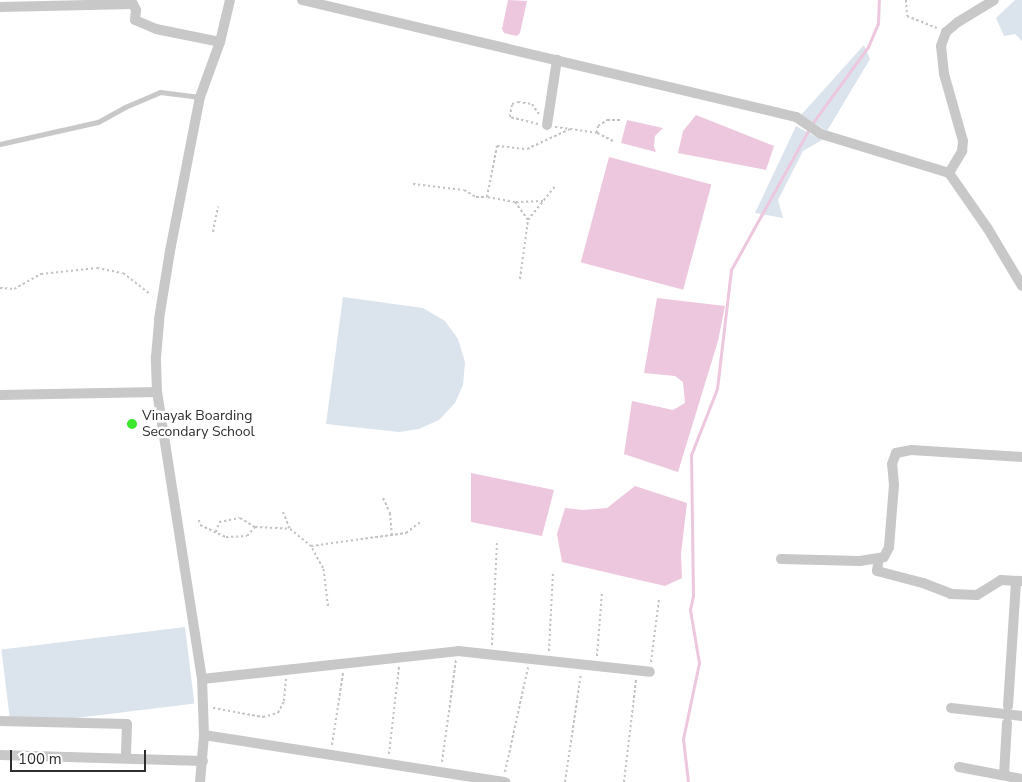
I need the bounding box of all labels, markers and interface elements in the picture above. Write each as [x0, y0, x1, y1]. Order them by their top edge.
place label: Vinayak Boarding Secondary School [142, 408, 255, 441]
marker: Vinayak Boarding Secondary School [126, 418, 138, 430]
scale bar [12, 740, 149, 772]
text: 100 m [18, 749, 62, 769]

